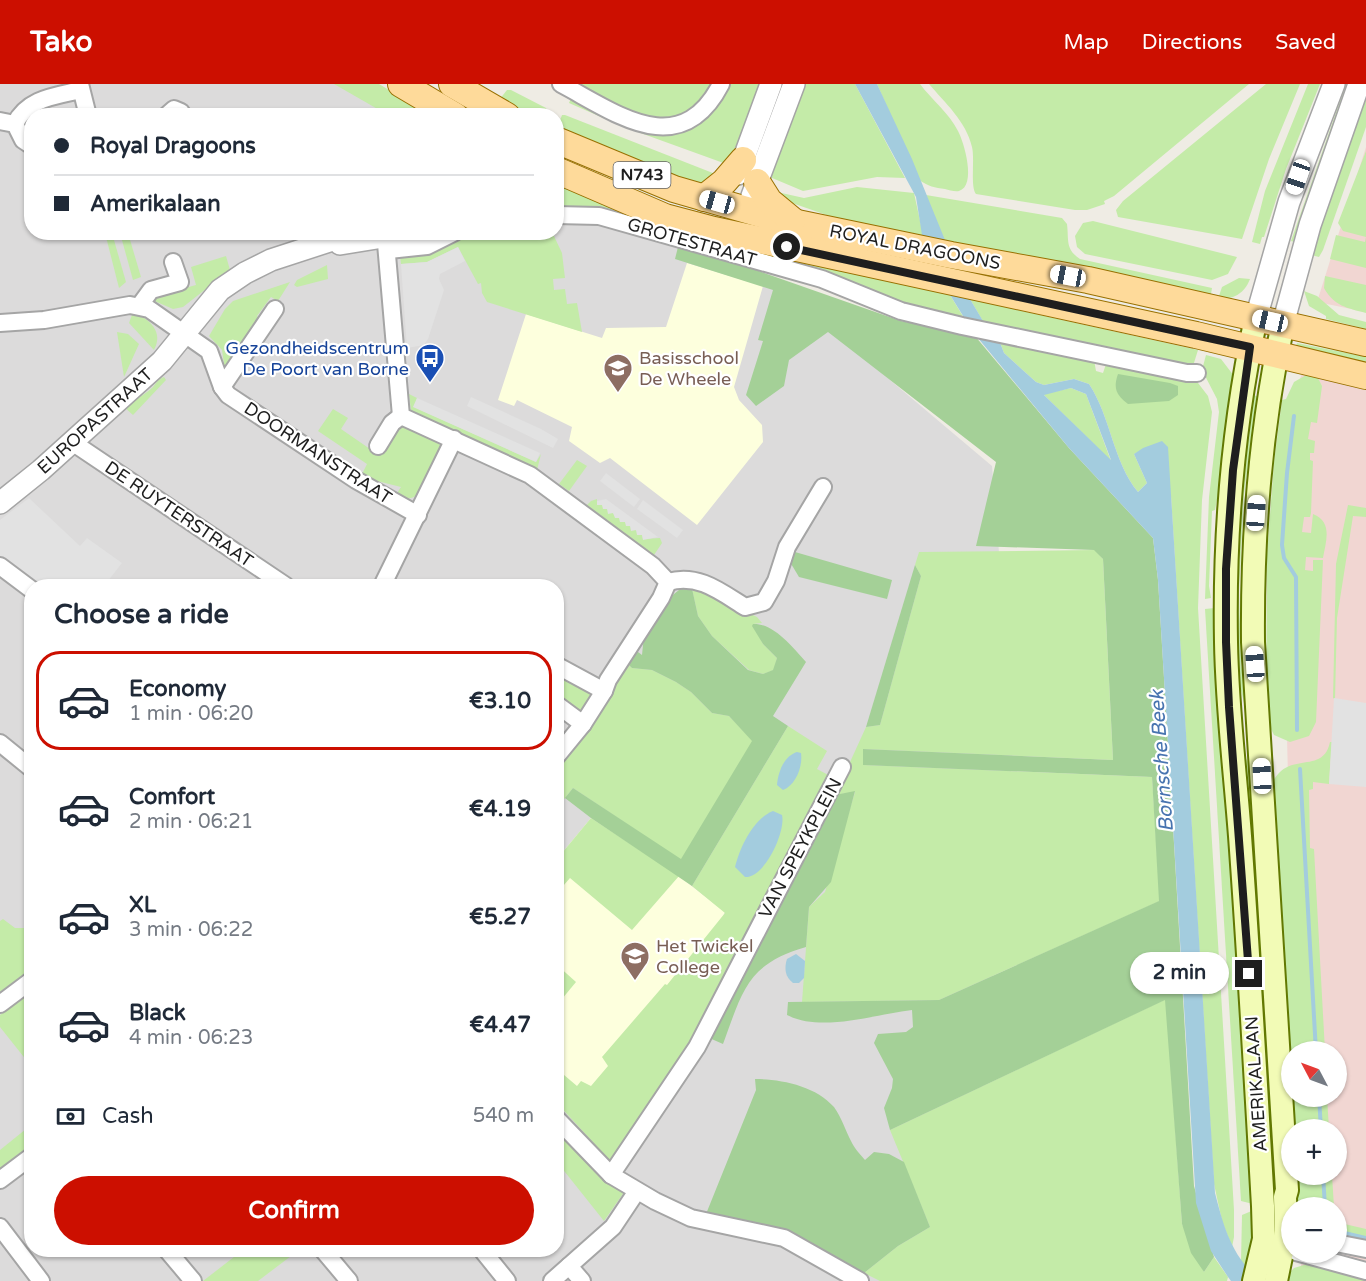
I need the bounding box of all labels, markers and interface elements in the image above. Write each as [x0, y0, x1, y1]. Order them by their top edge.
text: Tako [30, 25, 93, 59]
text: Map [1063, 30, 1109, 55]
text: Directions [1142, 30, 1242, 55]
text: Saved [1275, 30, 1336, 55]
text: Royal Dragoons [90, 133, 256, 159]
car [1284, 157, 1312, 197]
road number: N743 [614, 162, 670, 188]
car [697, 188, 737, 216]
text: Amerikalaan [90, 191, 221, 217]
street label: GROTESTRAAT [625, 213, 759, 271]
street label: ROYAL DRAGOONS [828, 220, 1002, 274]
route start [773, 233, 800, 260]
car [1049, 264, 1087, 288]
car [1250, 308, 1290, 334]
place label: Gezondheidscentrum De Poort van Borne [226, 337, 409, 380]
bus stop icon: Gezondheidscentrum De Poort van Borne [414, 342, 446, 384]
place label: Basisschool De Wheele [639, 347, 739, 390]
school or university icon: Basisschool De Wheele [602, 352, 634, 394]
street label: EUROPASTRAAT [33, 363, 157, 479]
street label: DOORMANSTRAAT [240, 397, 396, 509]
street label: DE RUYTERSTRAAT [101, 456, 257, 572]
car [1246, 494, 1266, 532]
text: Choose a ride [54, 598, 229, 631]
car [1245, 645, 1265, 683]
icon: car [57, 674, 111, 728]
text: Economy [129, 676, 226, 702]
water label: Bornsche Beek [1145, 687, 1179, 833]
text: €3.10 [469, 688, 531, 714]
text: 1 min · 06:20 [129, 702, 253, 726]
car [1252, 758, 1272, 794]
street label: VAN SPEYKPLEIN [754, 774, 846, 922]
icon: car [57, 782, 111, 836]
text: Comfort [129, 784, 215, 810]
text: €4.19 [469, 796, 531, 822]
text: 2 min · 06:21 [129, 810, 253, 834]
icon: car [57, 890, 111, 944]
text: XL [129, 892, 156, 918]
text: €5.27 [469, 904, 531, 930]
text: 3 min · 06:22 [129, 918, 253, 942]
place label: Het Twickel College [656, 935, 753, 978]
school or university icon: Het Twickel College [619, 940, 651, 982]
callout: 2 min [1129, 953, 1228, 995]
route end [1235, 960, 1262, 987]
text: 2 min [1153, 961, 1206, 985]
icon: car [57, 998, 111, 1052]
text: Black [129, 1000, 186, 1026]
text: €4.47 [469, 1012, 531, 1038]
street label: AMERIKALAAN [1240, 1015, 1272, 1153]
text: 4 min · 06:23 [129, 1026, 253, 1050]
north arrow [1281, 1041, 1347, 1107]
map controls [1281, 1041, 1347, 1263]
icon: cash [54, 1100, 87, 1133]
text: Cash [102, 1103, 154, 1129]
text: 540 m [473, 1104, 534, 1128]
button: + [1281, 1119, 1347, 1185]
button: Confirm [54, 1176, 534, 1245]
button: − [1281, 1197, 1347, 1263]

